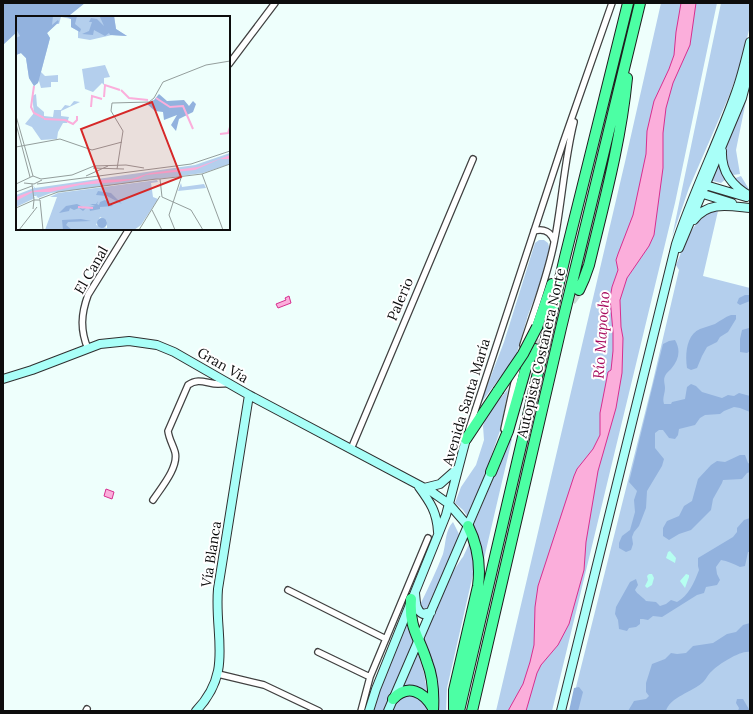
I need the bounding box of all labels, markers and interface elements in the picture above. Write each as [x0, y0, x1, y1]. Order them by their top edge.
inset map [16, 16, 230, 230]
street label: El Canal [70, 243, 112, 297]
street label: Autopista Costanera Norte [512, 266, 569, 441]
street label: Palerio [383, 275, 417, 323]
water label: Río Mapocho [588, 290, 614, 379]
street label: Avenida Santa María [438, 336, 494, 469]
street label: Gran Vía [194, 343, 252, 387]
street label: Vía Blanca [197, 520, 225, 589]

